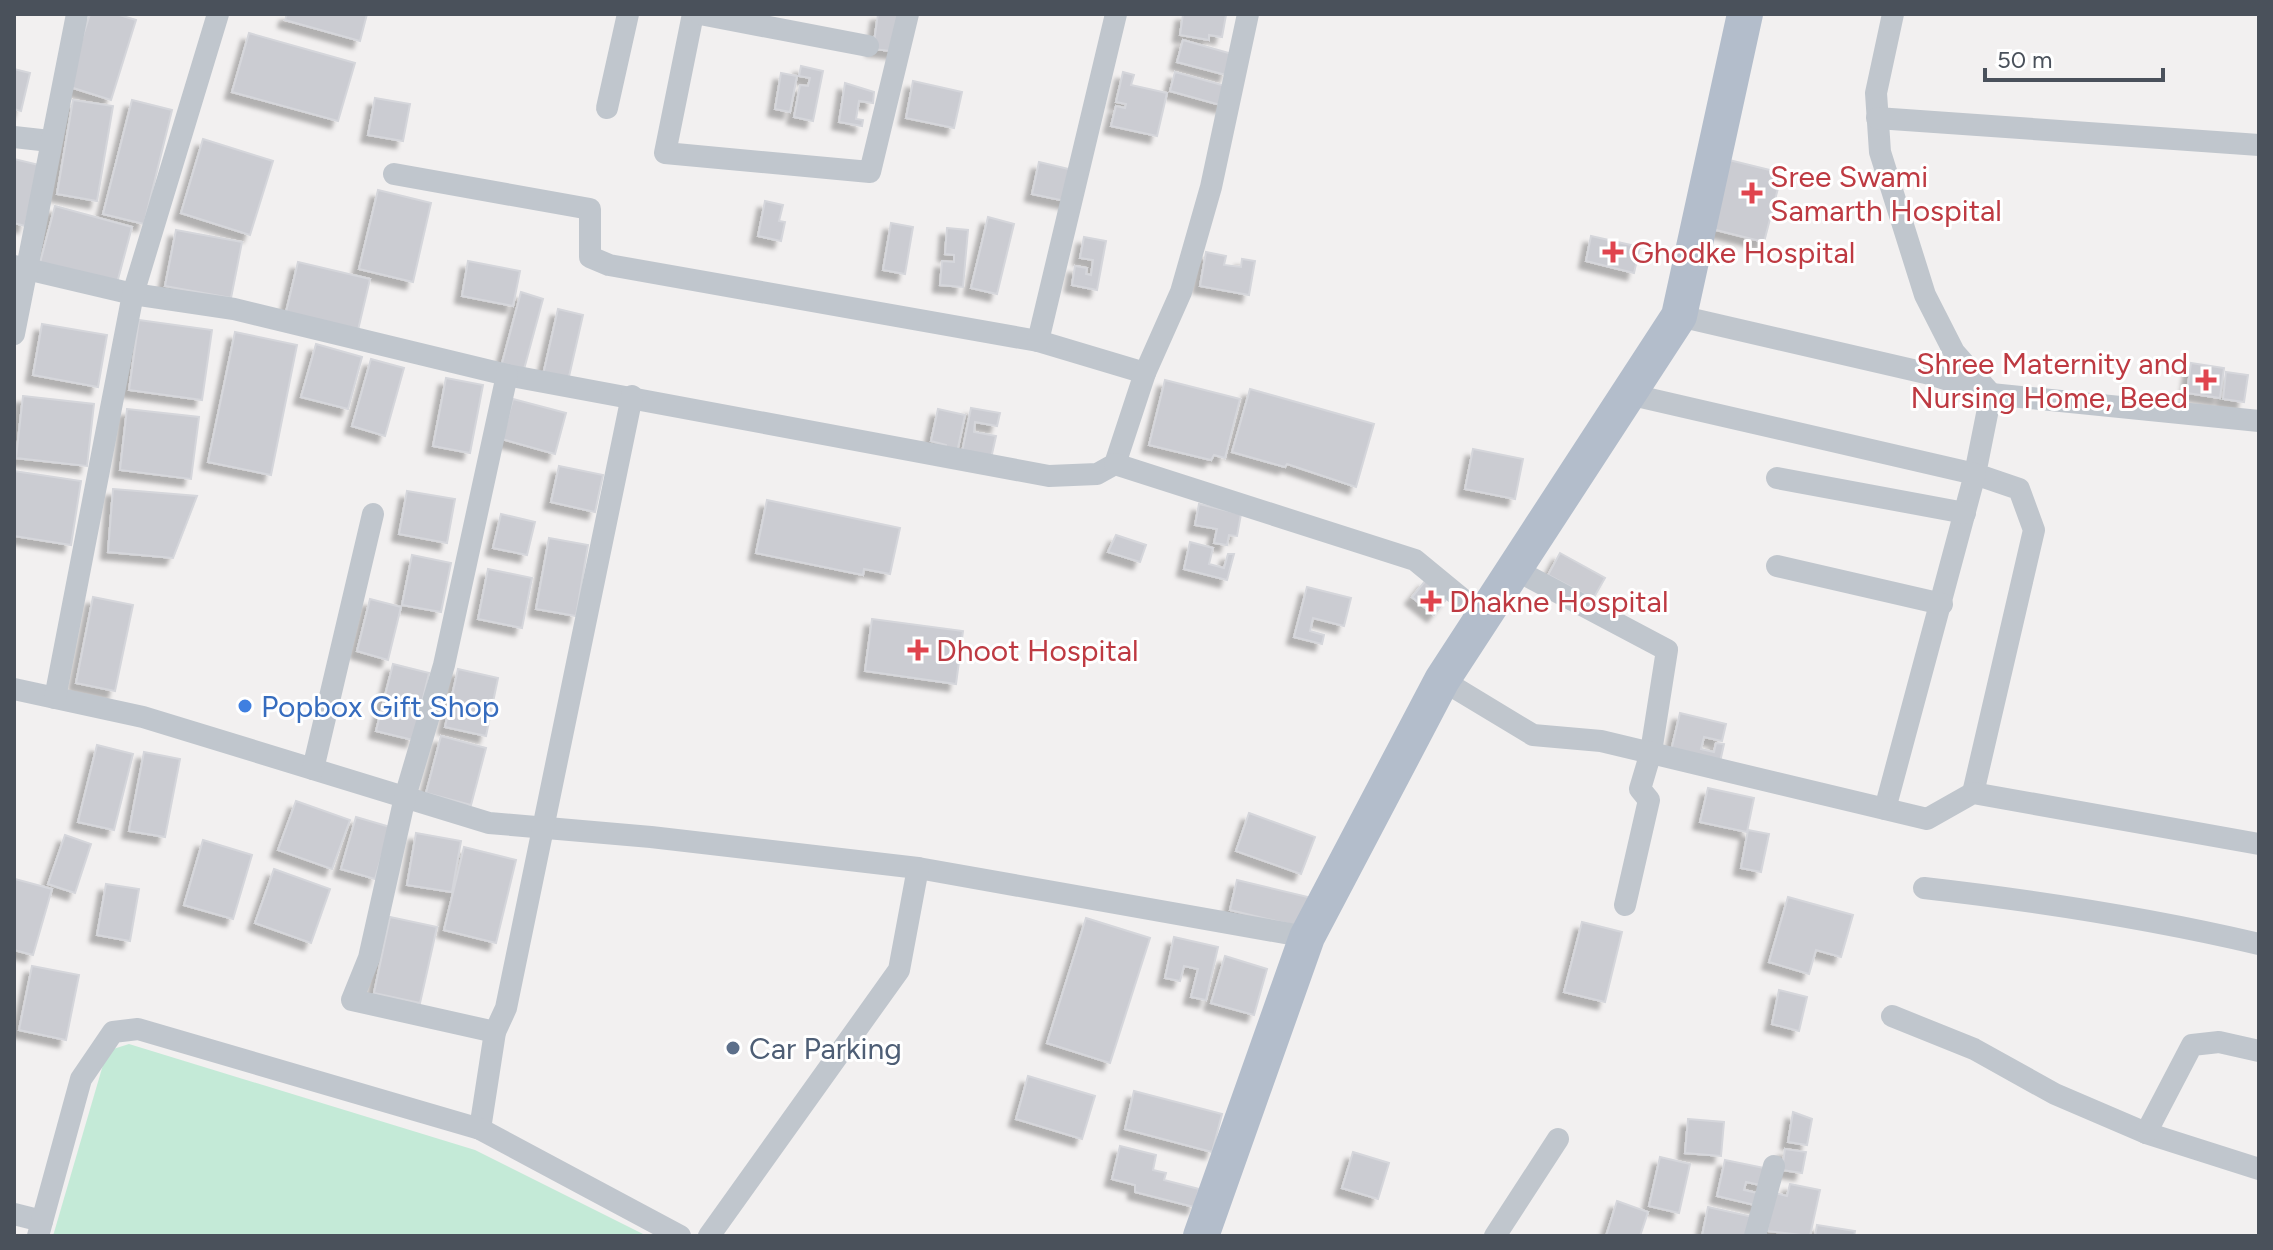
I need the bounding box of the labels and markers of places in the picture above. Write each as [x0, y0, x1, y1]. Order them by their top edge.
place label: Sree Swami Samarth Hospital [1770, 158, 2002, 229]
marker: Sree Swami Samarth Hospital [1741, 182, 1763, 204]
place label: Ghodke Hospital [1631, 234, 1855, 271]
marker: Ghodke Hospital [1602, 241, 1624, 263]
place label: Shree Maternity and Nursing Home, Beed [1911, 345, 2188, 416]
marker: Shree Maternity and Nursing Home, Beed [2195, 369, 2217, 391]
place label: Dhakne Hospital [1449, 583, 1669, 620]
marker: Dhakne Hospital [1420, 590, 1442, 612]
place label: Dhoot Hospital [936, 632, 1139, 669]
marker: Dhoot Hospital [907, 639, 929, 661]
place label: Popbox Gift Shop [261, 688, 500, 725]
marker: Popbox Gift Shop [236, 697, 254, 715]
place label: Car Parking [749, 1030, 902, 1067]
marker: Car Parking [724, 1039, 742, 1057]

